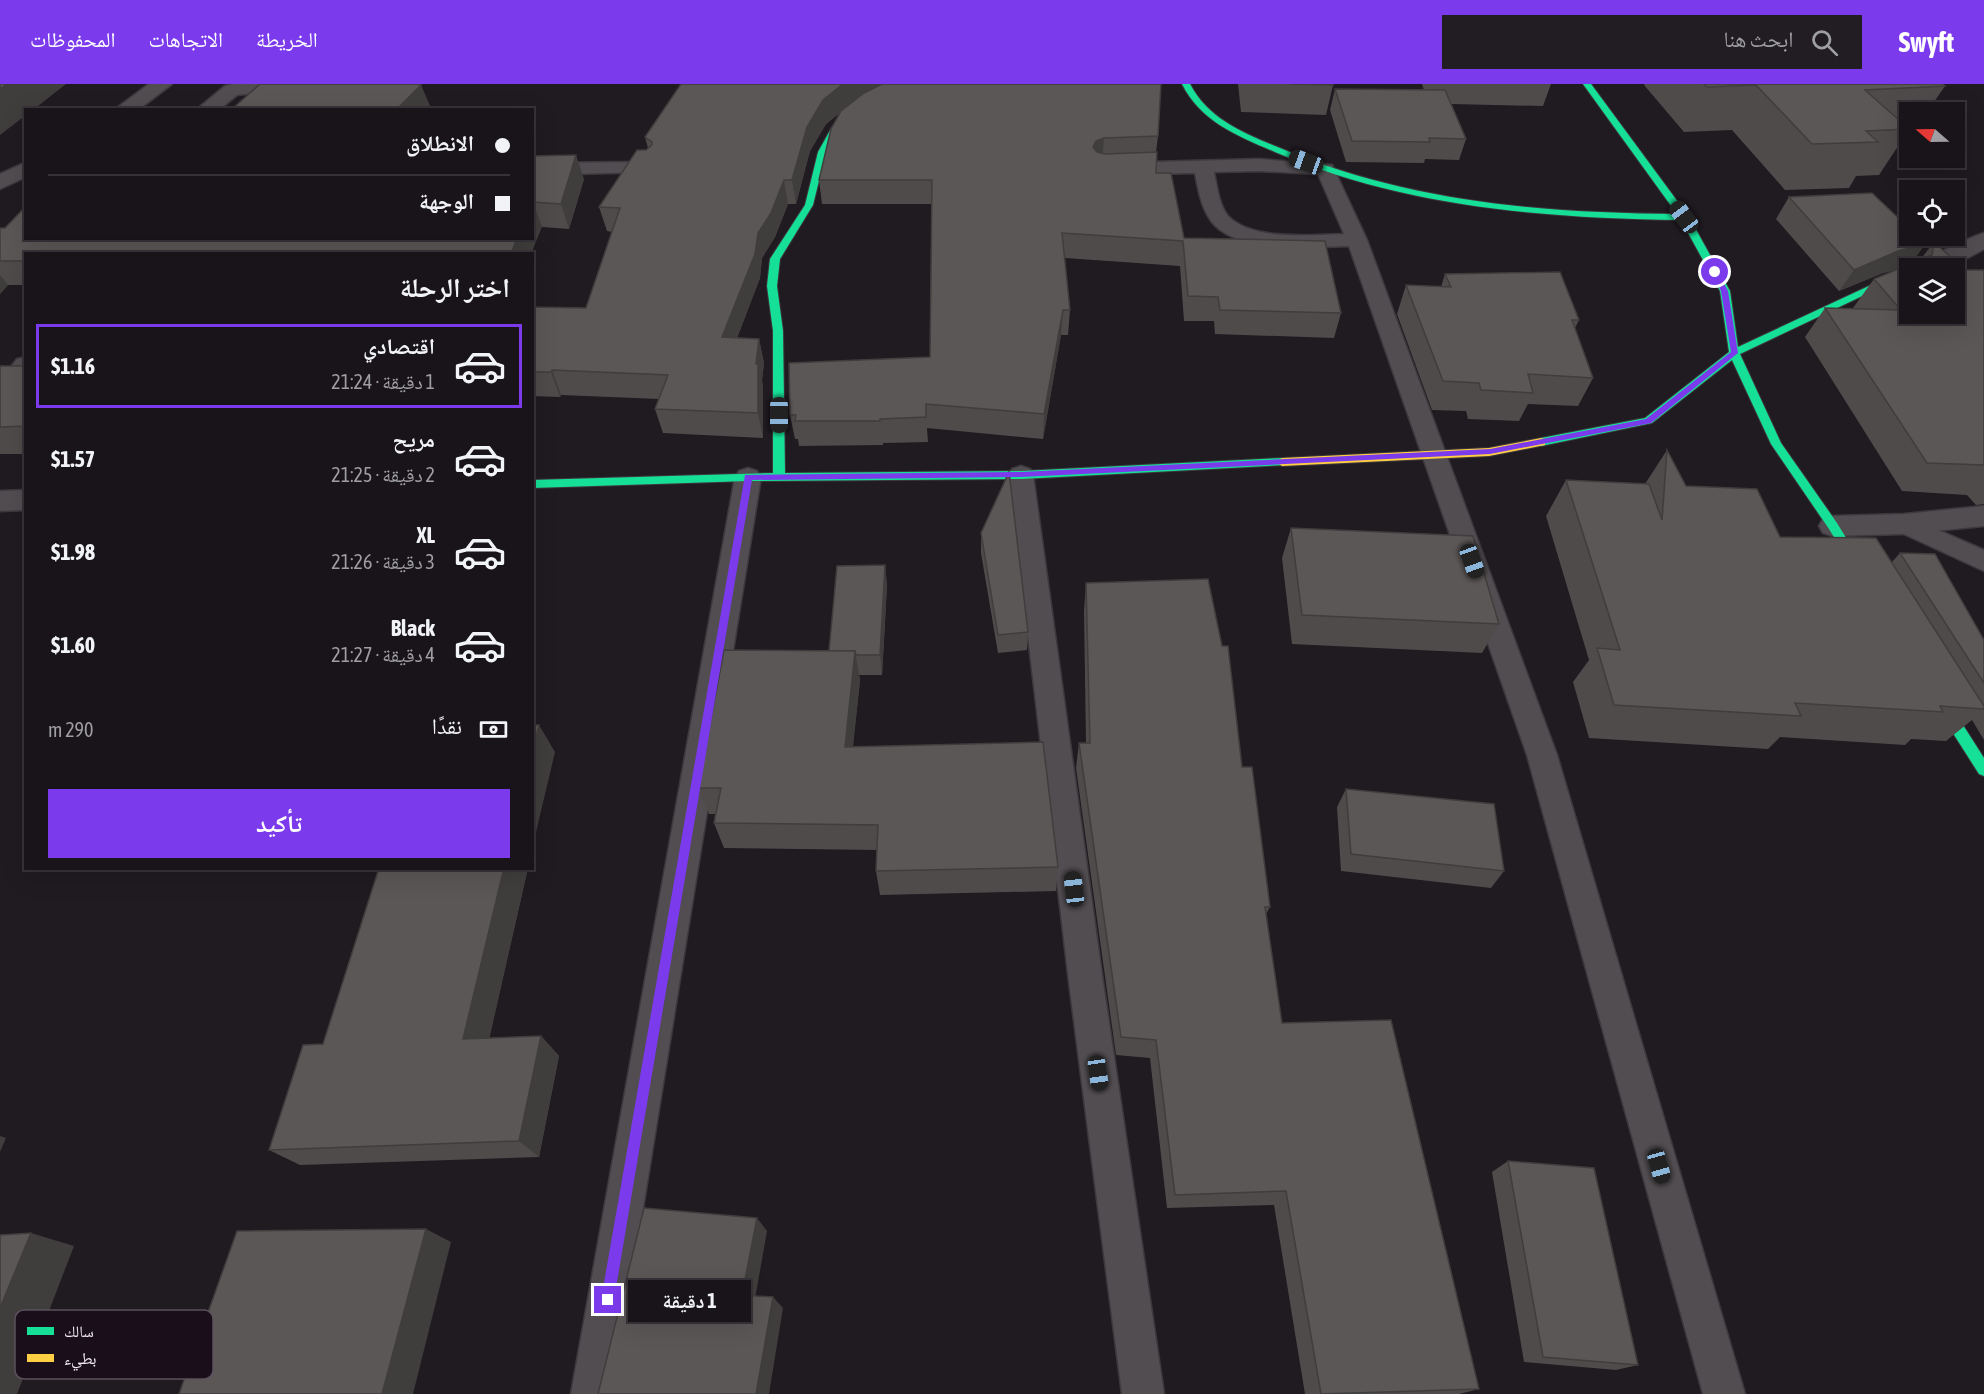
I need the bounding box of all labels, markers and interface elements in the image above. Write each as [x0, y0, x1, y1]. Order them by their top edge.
search box [1442, 15, 1862, 69]
text: ابحث هنا [1723, 26, 1793, 52]
icon: search [1808, 26, 1841, 59]
text: Swyft [1898, 26, 1954, 58]
text: المحفوظات [30, 27, 115, 51]
text: الاتجاهات [148, 27, 223, 51]
text: الخريطة [256, 27, 318, 51]
north arrow [1899, 102, 1965, 168]
map controls [1899, 102, 1965, 324]
text: الانطلاق [406, 130, 474, 156]
car [1286, 147, 1326, 177]
button: locate [1899, 180, 1965, 246]
text: الوجهة [419, 188, 474, 214]
car [1666, 197, 1702, 237]
route start [1701, 258, 1728, 285]
button: layers [1899, 258, 1965, 324]
text: اختر الرحلة [400, 272, 510, 303]
text: اقتصادي [363, 333, 435, 359]
icon: car [453, 339, 507, 393]
text: $1.16 [51, 353, 95, 379]
text: 1 دقيقة · 21:24 [331, 370, 435, 393]
car [770, 397, 788, 433]
text: مريح [392, 426, 435, 452]
icon: car [453, 432, 507, 486]
text: $1.57 [51, 446, 95, 472]
text: 2 دقيقة · 21:25 [331, 463, 435, 486]
text: XL [417, 522, 435, 548]
icon: car [453, 525, 507, 579]
text: $1.98 [51, 539, 95, 565]
car [1457, 541, 1487, 581]
text: 3 دقيقة · 21:26 [331, 550, 435, 573]
text: Black [391, 615, 435, 641]
icon: car [453, 618, 507, 672]
text: $1.60 [51, 632, 95, 658]
text: 4 دقيقة · 21:27 [331, 643, 435, 666]
text: نقدًا [432, 713, 462, 739]
icon: cash [477, 713, 510, 746]
text: 290 m [48, 718, 93, 741]
button: تأكيد [48, 789, 510, 858]
car [1063, 870, 1085, 908]
car [1087, 1054, 1109, 1092]
car [1645, 1146, 1673, 1186]
callout: 1 دقيقة [629, 1279, 752, 1321]
route end [594, 1286, 621, 1313]
text: 1 دقيقة [662, 1289, 717, 1312]
legend [15, 1310, 213, 1379]
text: سالك [64, 1322, 94, 1340]
text: بطيء [64, 1349, 96, 1371]

